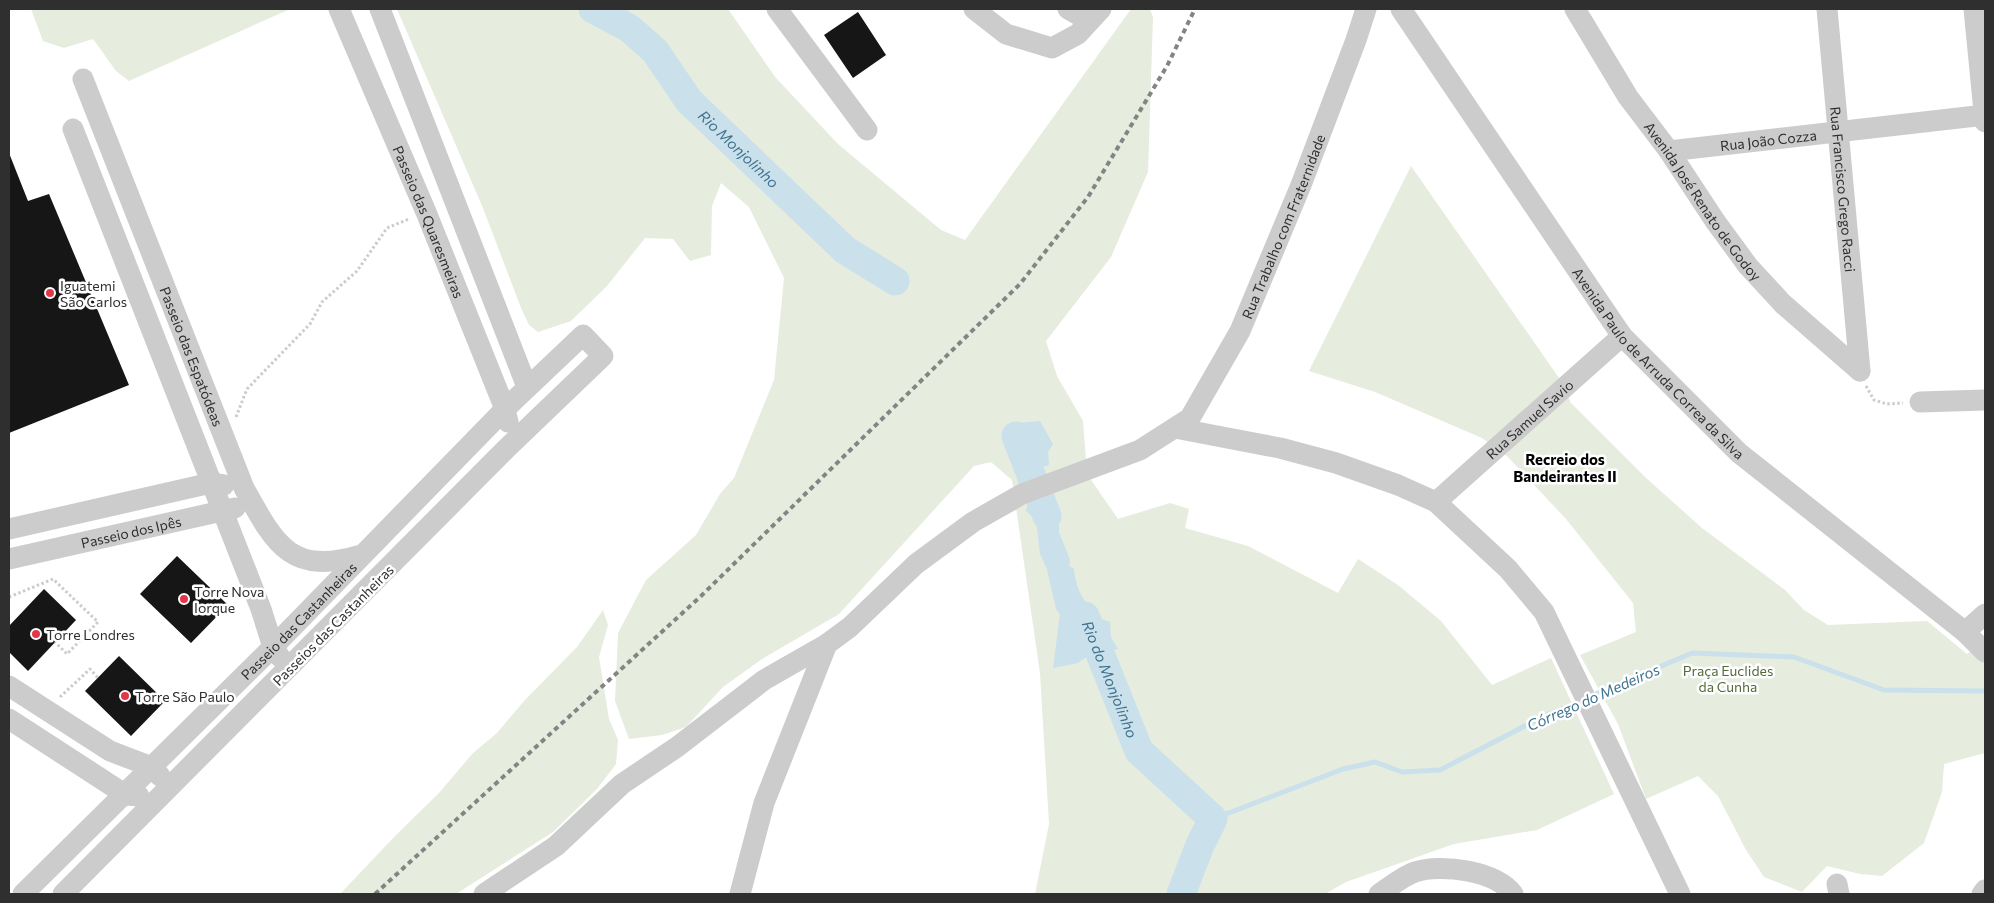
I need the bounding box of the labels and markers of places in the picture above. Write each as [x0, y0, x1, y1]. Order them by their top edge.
place label: Iguatemi São Carlos [60, 277, 127, 310]
marker: Iguatemi São Carlos [44, 287, 56, 299]
place label: Torre Nova Iorque [194, 583, 264, 616]
marker: Torre Nova Iorque [178, 593, 190, 605]
place label: Torre Londres [46, 626, 135, 643]
marker: Torre Londres [30, 628, 42, 640]
place label: Torre São Paulo [135, 688, 235, 705]
marker: Torre São Paulo [119, 690, 131, 702]

